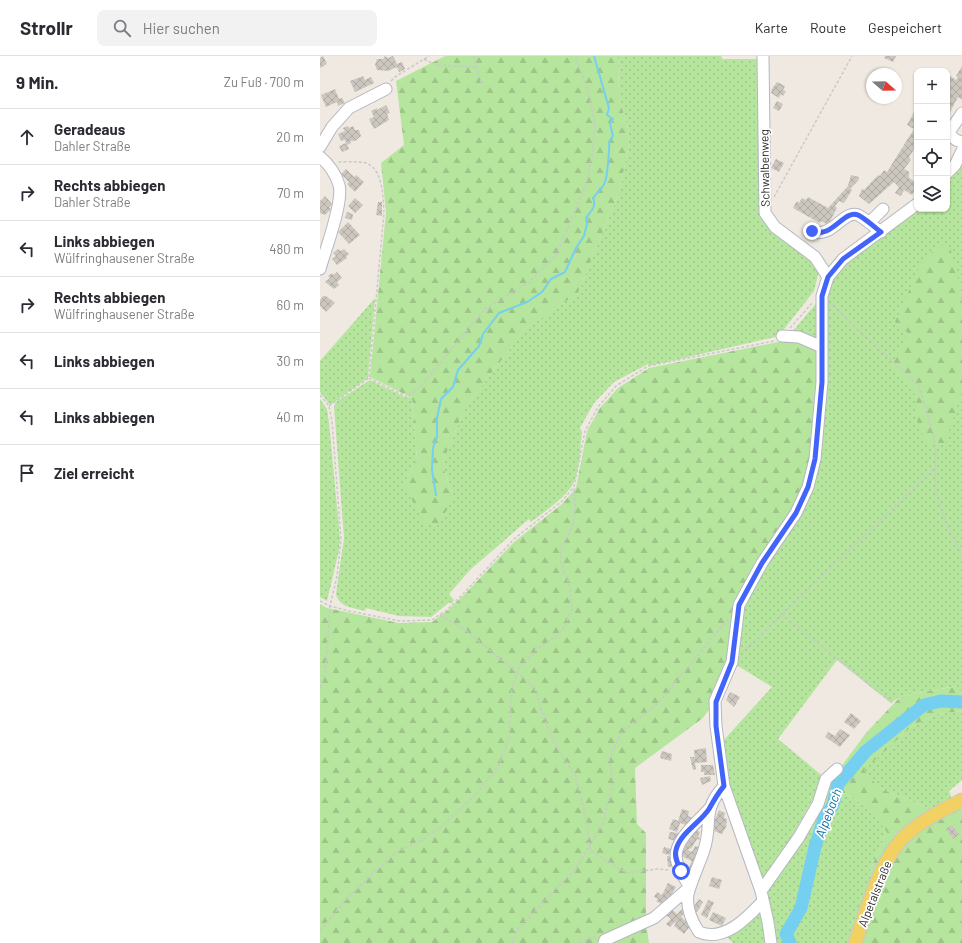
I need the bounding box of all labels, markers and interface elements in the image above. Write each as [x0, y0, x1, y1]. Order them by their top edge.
search box [97, 10, 377, 46]
text: Strollr [20, 16, 73, 39]
icon: search [111, 17, 133, 39]
text: Hier suchen [143, 19, 220, 37]
text: Karte [755, 19, 788, 36]
text: Route [810, 19, 846, 36]
text: Gespeichert [868, 19, 942, 36]
north arrow [866, 68, 902, 104]
map controls [914, 68, 950, 212]
button: + [914, 68, 950, 104]
text: 9 Min. [16, 72, 59, 92]
text: Zu Fuß · 700 m [224, 74, 304, 90]
button: − [914, 104, 950, 140]
text: Geradeaus [54, 120, 125, 138]
icon: ahead [16, 126, 38, 148]
text: 20 m [276, 129, 304, 145]
street label: Schwalbenweg [756, 129, 772, 207]
text: Dahler Straße [54, 138, 131, 154]
button: locate [914, 140, 950, 176]
text: Rechts abbiegen [54, 176, 165, 194]
button: layers [914, 176, 950, 212]
icon: right [16, 182, 38, 204]
text: 70 m [277, 185, 304, 201]
text: Dahler Straße [54, 194, 131, 210]
route end [803, 222, 821, 240]
text: Links abbiegen [54, 232, 155, 250]
icon: left [16, 238, 38, 260]
text: 480 m [269, 241, 304, 257]
text: Wülfringhausener Straße [54, 250, 195, 266]
text: Rechts abbiegen [54, 288, 165, 306]
icon: right [16, 294, 38, 316]
text: 60 m [277, 297, 304, 313]
text: Wülfringhausener Straße [54, 306, 195, 322]
icon: left [16, 350, 38, 372]
text: Links abbiegen [54, 352, 155, 370]
text: 30 m [277, 353, 304, 369]
icon: left [16, 406, 38, 428]
text: Links abbiegen [54, 408, 155, 426]
text: 40 m [276, 409, 304, 425]
icon: arrive [16, 462, 38, 484]
text: Ziel erreicht [54, 464, 135, 482]
water label: Alpebach [811, 786, 845, 840]
street label: Alpetalstraße [855, 859, 894, 929]
route start [672, 862, 690, 880]

